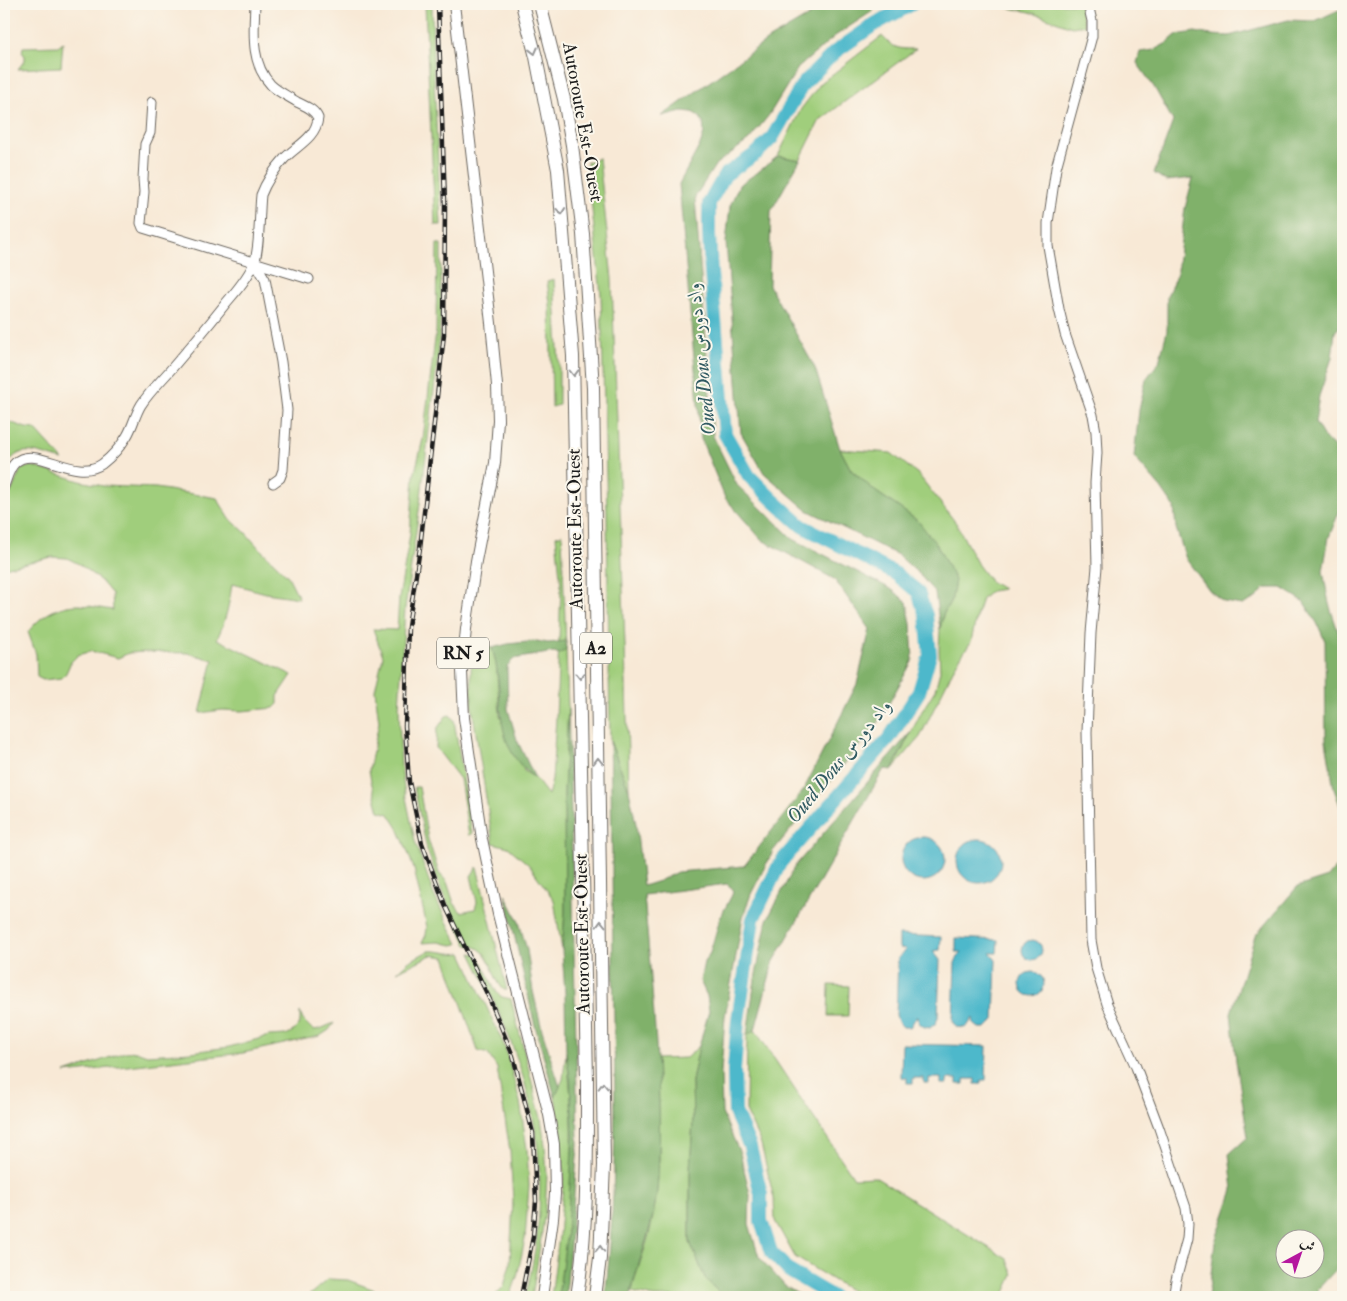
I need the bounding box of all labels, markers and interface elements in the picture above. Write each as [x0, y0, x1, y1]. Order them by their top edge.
street label: Autoroute Est-Ouest [557, 39, 609, 204]
one-way arrow [528, 47, 539, 56]
one-way arrow [556, 207, 567, 215]
water label: Oued Dous واد دورس [681, 281, 721, 437]
one-way arrow [569, 370, 579, 377]
street label: Autoroute Est-Ouest [562, 448, 588, 611]
road number: A2 [580, 632, 612, 664]
road number: RN 5 [437, 638, 489, 668]
one-way arrow [574, 672, 585, 680]
water label: Oued Dous واد دورس [781, 693, 897, 829]
one-way arrow [593, 757, 603, 765]
street label: Autoroute Est-Ouest [569, 853, 595, 1016]
one-way arrow [595, 920, 606, 928]
one-way arrow [598, 1082, 608, 1090]
north arrow [1274, 1228, 1324, 1278]
text: ش [1297, 1233, 1319, 1255]
one-way arrow [595, 1245, 606, 1253]

